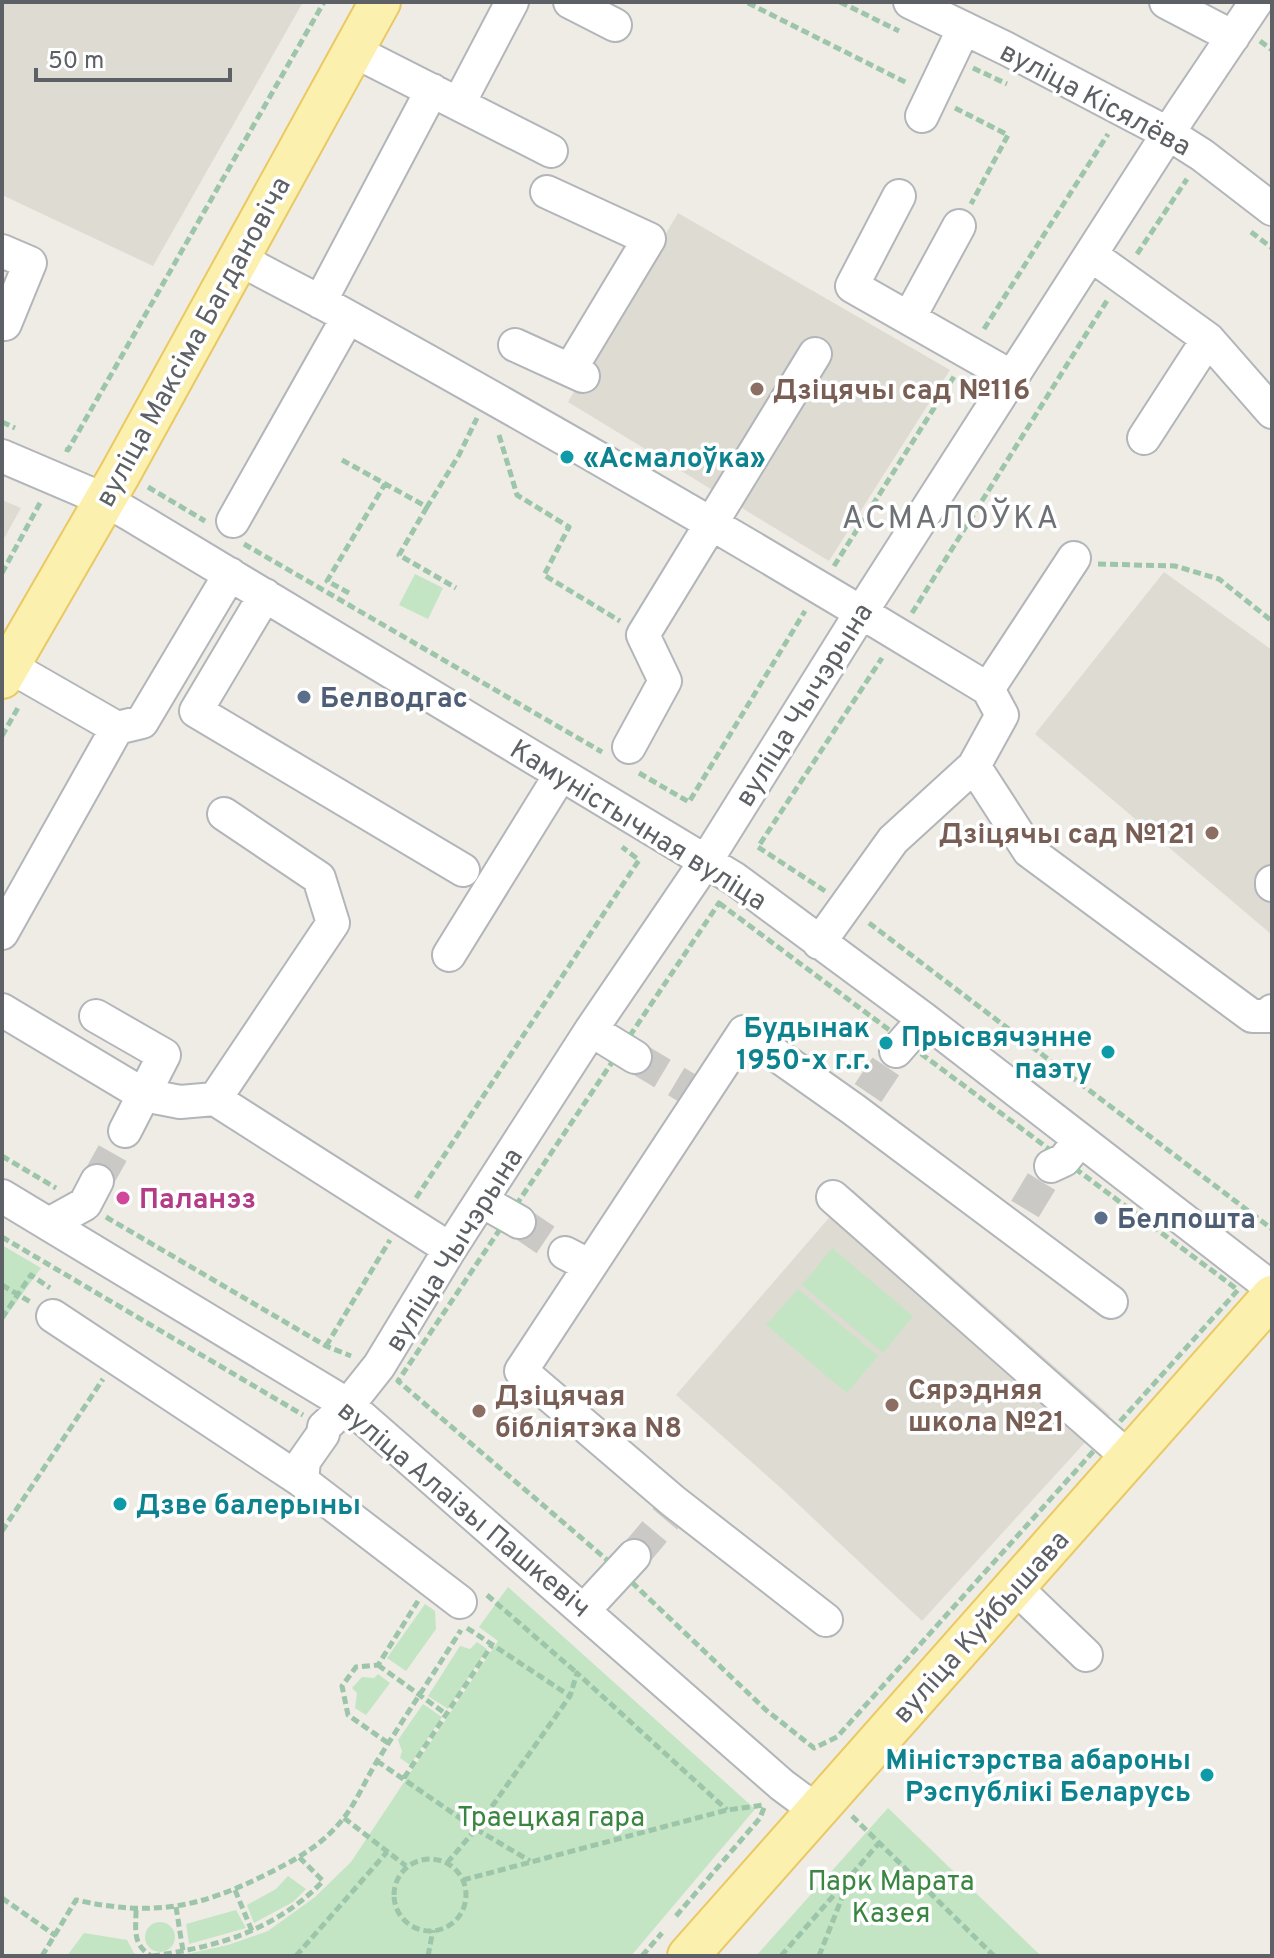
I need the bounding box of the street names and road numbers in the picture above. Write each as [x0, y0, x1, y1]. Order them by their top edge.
street label: вуліца Кісялёва [993, 35, 1196, 166]
street label: вуліца Максіма Багдановіча [89, 171, 301, 514]
street label: вуліца Чычэрына [728, 597, 883, 814]
street label: Камуністычная вуліца [502, 733, 773, 920]
street label: вуліца Чычэрына [378, 1142, 533, 1359]
street label: вуліца Алаізы Пашкевіч [329, 1394, 597, 1627]
street label: вуліца Куйбышава [886, 1524, 1079, 1732]

